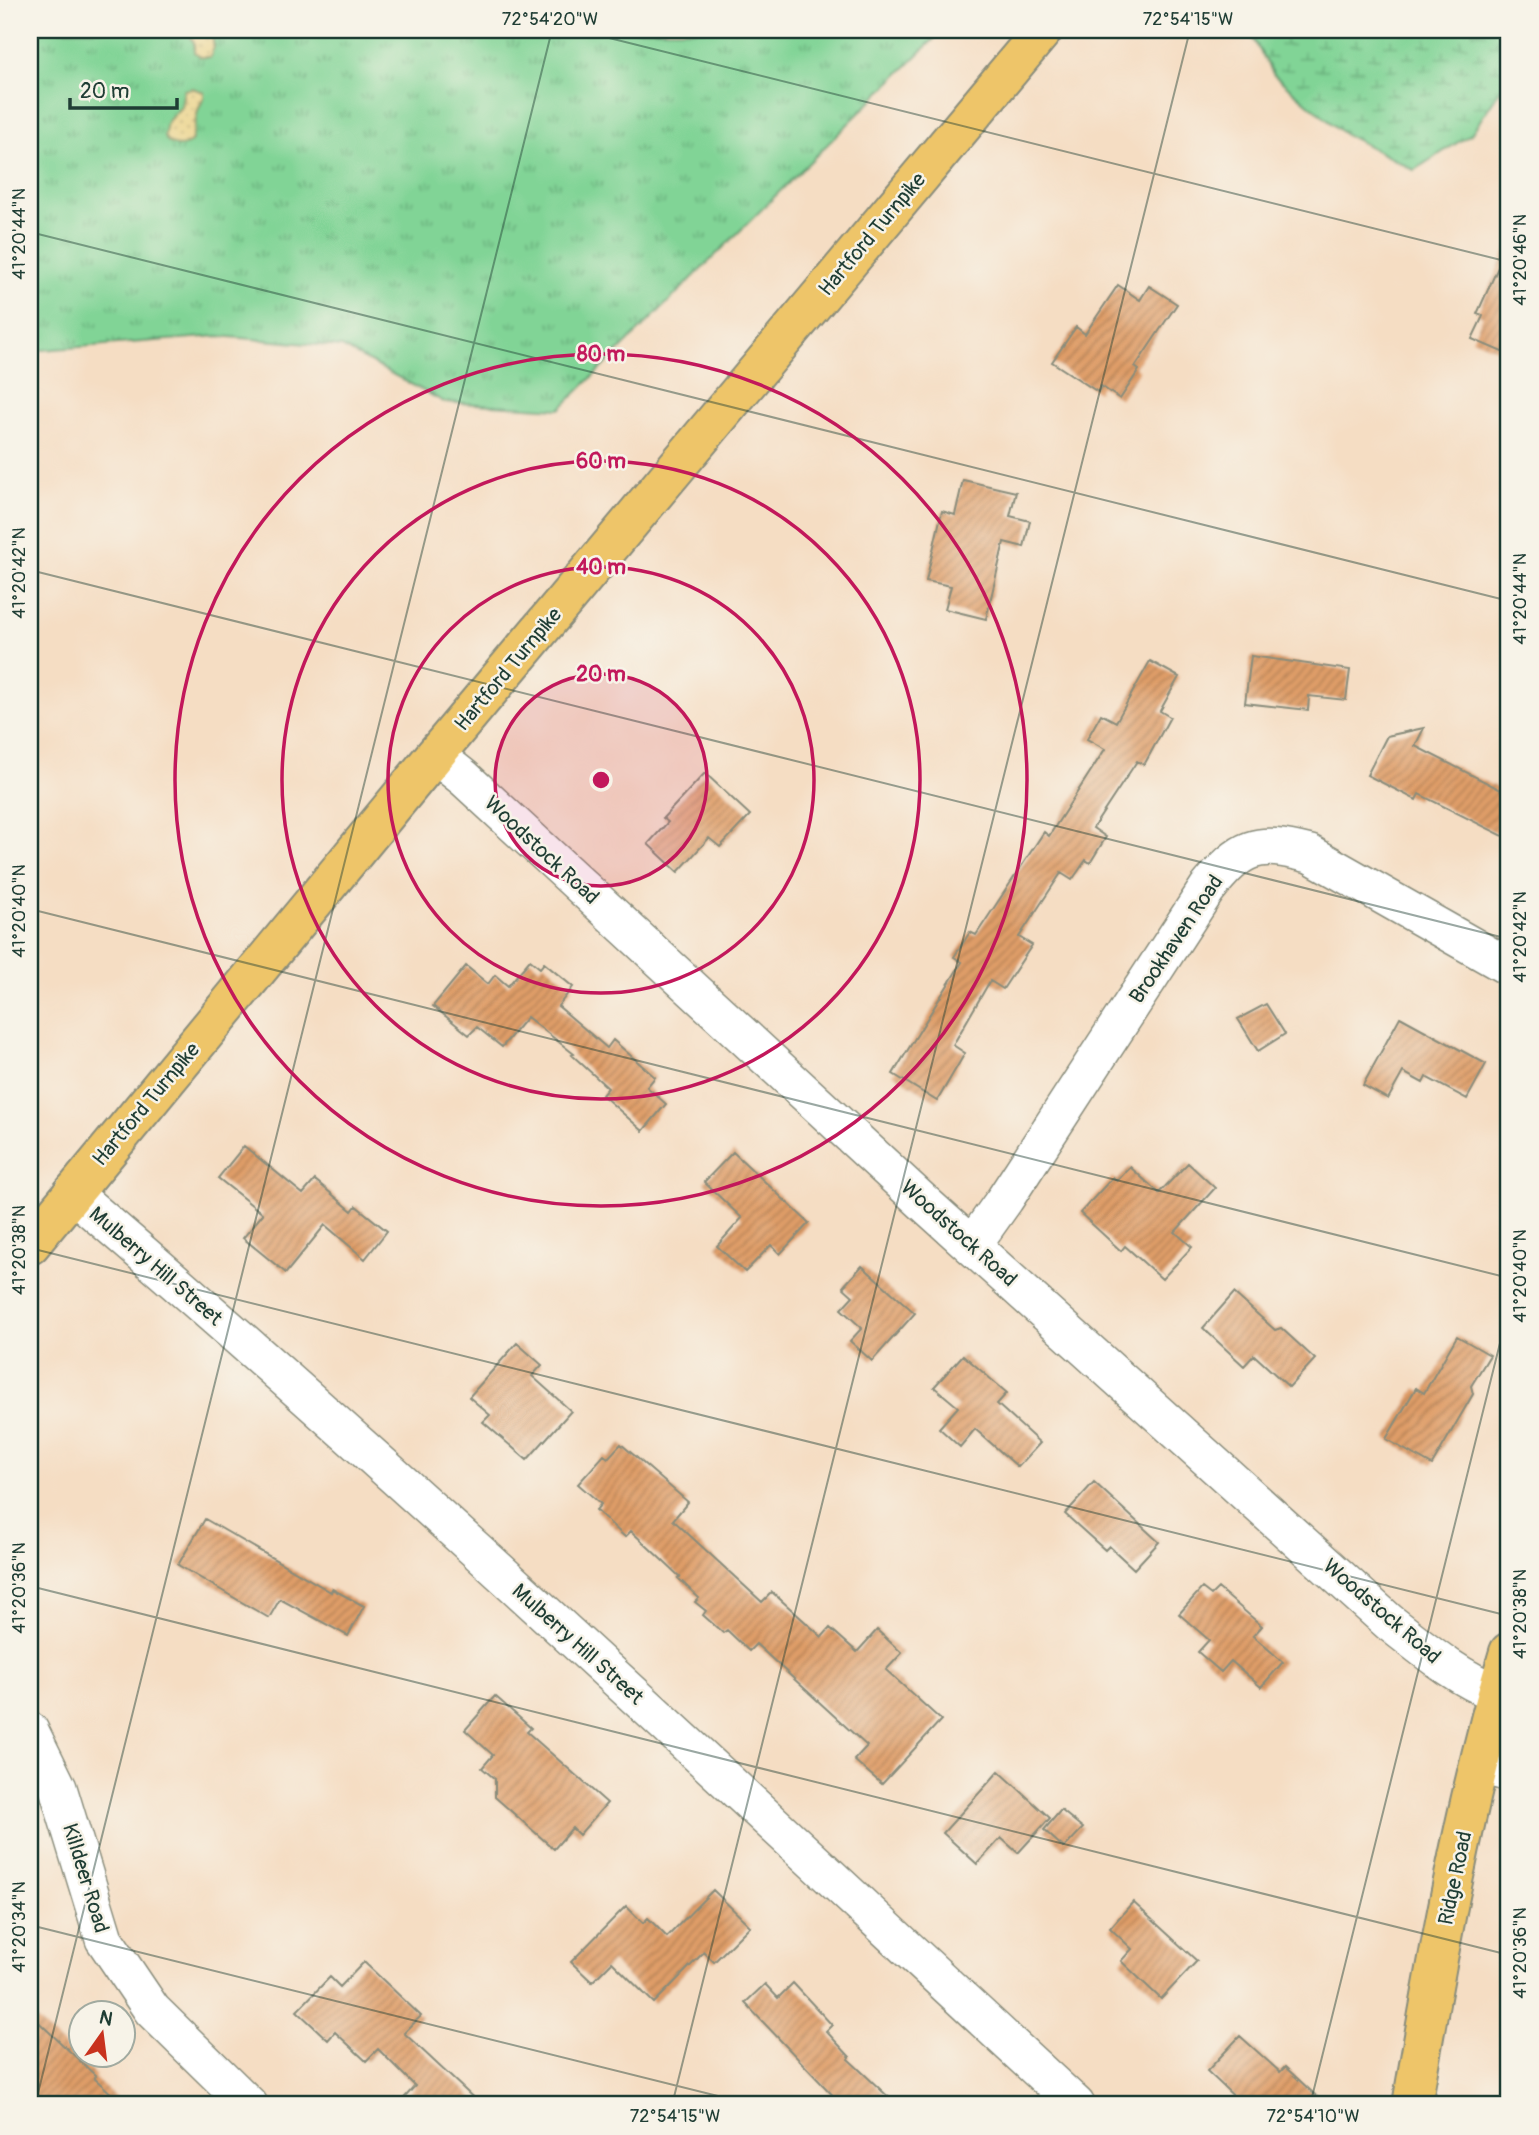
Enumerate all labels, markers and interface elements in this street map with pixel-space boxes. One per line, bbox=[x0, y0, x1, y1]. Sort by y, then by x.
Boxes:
text: 72°54'20"W bbox=[502, 8, 598, 31]
text: 72°54'15"W bbox=[1143, 8, 1233, 31]
scale bar bbox=[70, 66, 177, 110]
text: 20 m bbox=[80, 78, 129, 105]
street label: Hartford Turnpike bbox=[813, 166, 932, 302]
text: 41°20'44"N bbox=[8, 188, 31, 280]
text: 41°20'46"N bbox=[1509, 214, 1532, 306]
text: 80 m bbox=[577, 341, 625, 368]
text: 60 m bbox=[576, 448, 626, 475]
text: 41°20'42"N bbox=[8, 527, 31, 619]
text: 41°20'44"N bbox=[1509, 553, 1532, 645]
text: 40 m bbox=[576, 554, 626, 581]
street label: Hartford Turnpike bbox=[449, 601, 568, 737]
text: 20 m bbox=[576, 661, 626, 688]
centre of rings bbox=[589, 768, 613, 792]
street label: Woodstock Road bbox=[479, 790, 605, 911]
text: 41°20'40"N bbox=[8, 864, 31, 958]
street label: Brookhaven Road bbox=[1124, 870, 1229, 1009]
text: 41°20'42"N bbox=[1509, 891, 1532, 983]
street label: Hartford Turnpike bbox=[87, 1036, 206, 1172]
street label: Woodstock Road bbox=[895, 1174, 1022, 1293]
street label: Mulberry Hill Street bbox=[83, 1201, 228, 1332]
text: 41°20'38"N bbox=[8, 1205, 31, 1295]
text: 41°20'40"N bbox=[1509, 1229, 1532, 1323]
text: 41°20'36"N bbox=[8, 1542, 31, 1634]
street label: Woodstock Road bbox=[1317, 1553, 1446, 1670]
text: 41°20'38"N bbox=[1509, 1569, 1532, 1659]
street label: Mulberry Hill Street bbox=[506, 1578, 650, 1711]
street label: Killdeer Road bbox=[56, 1820, 115, 1936]
street label: Ridge Road bbox=[1432, 1829, 1479, 1927]
text: 41°20'34"N bbox=[8, 1881, 31, 1973]
text: 41°20'36"N bbox=[1509, 1907, 1532, 1999]
north arrow bbox=[66, 1998, 136, 2068]
text: N bbox=[97, 2005, 115, 2032]
text: 72°54'15"W bbox=[630, 2105, 720, 2128]
text: 72°54'10"W bbox=[1266, 2105, 1360, 2128]

